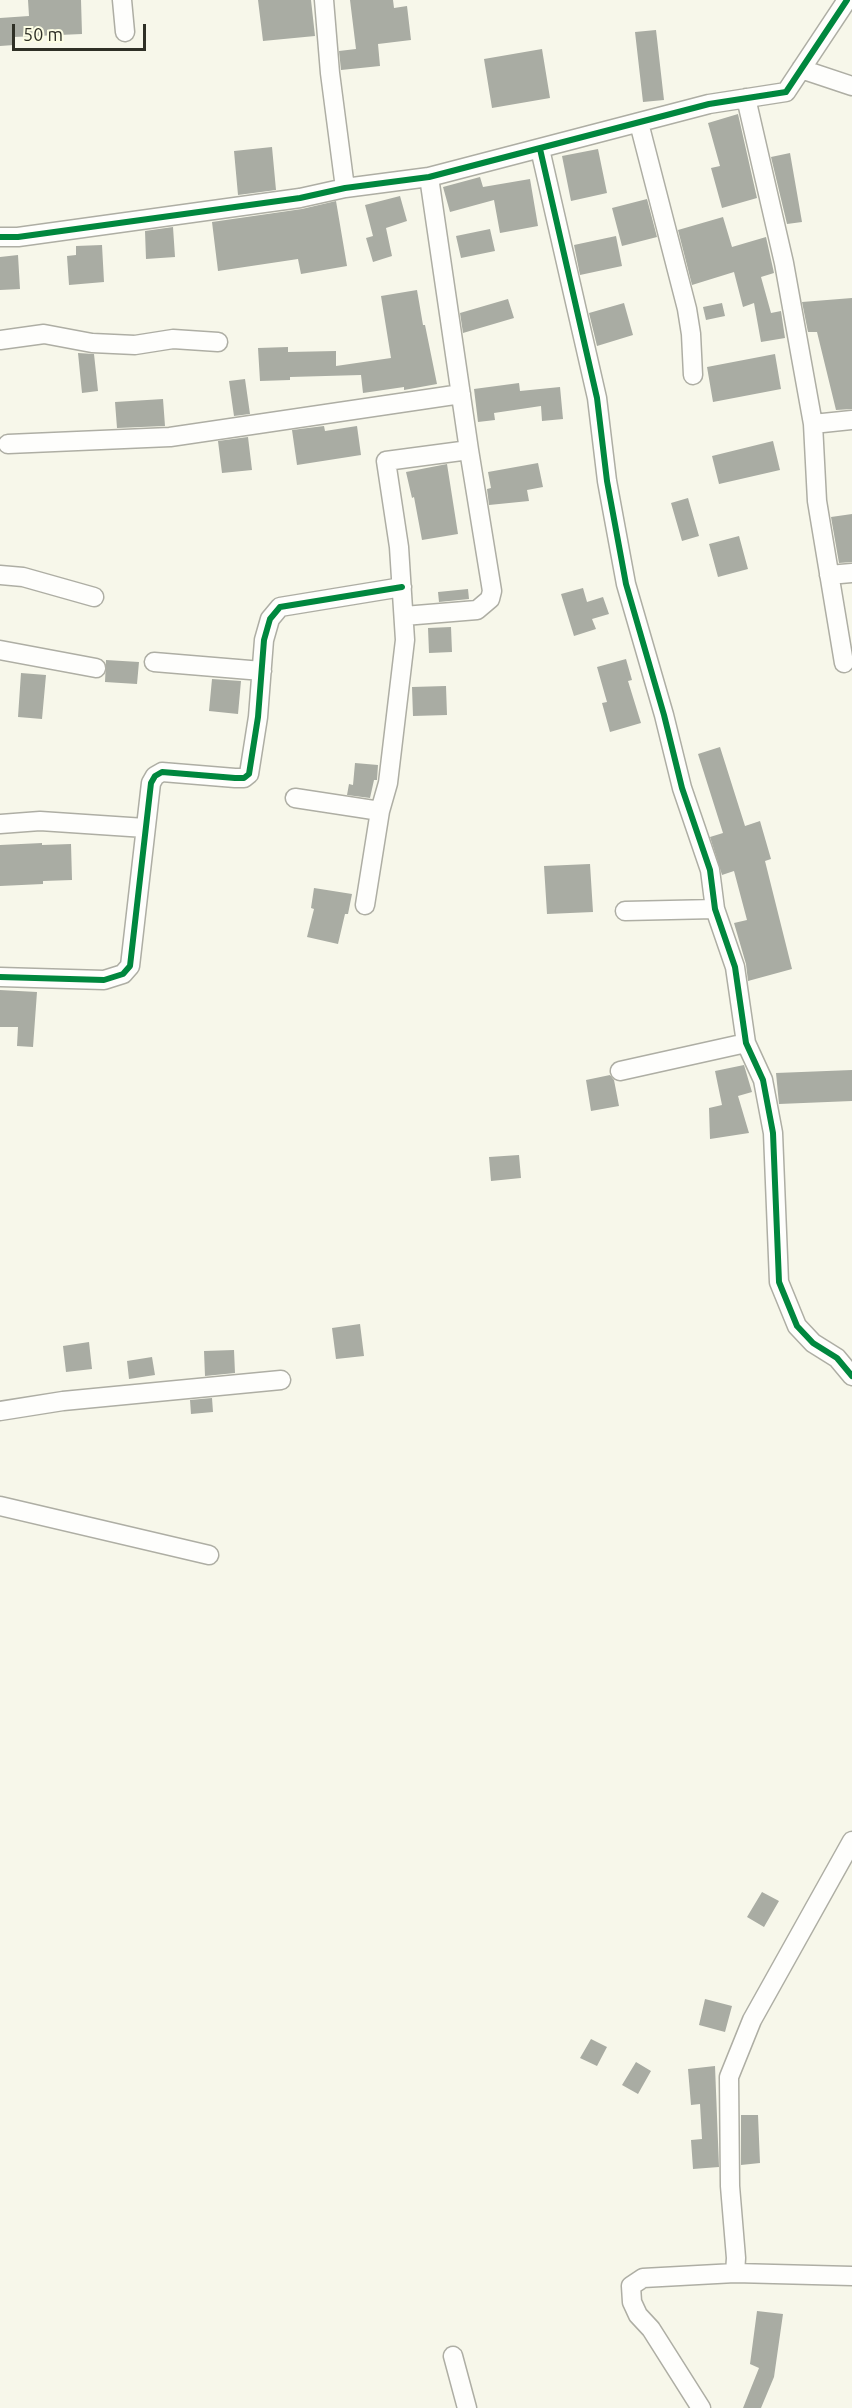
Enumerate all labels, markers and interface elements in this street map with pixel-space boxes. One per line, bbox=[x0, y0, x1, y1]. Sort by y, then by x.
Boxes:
scale bar bbox=[15, 12, 148, 50]
text: 50 m bbox=[23, 24, 63, 44]

